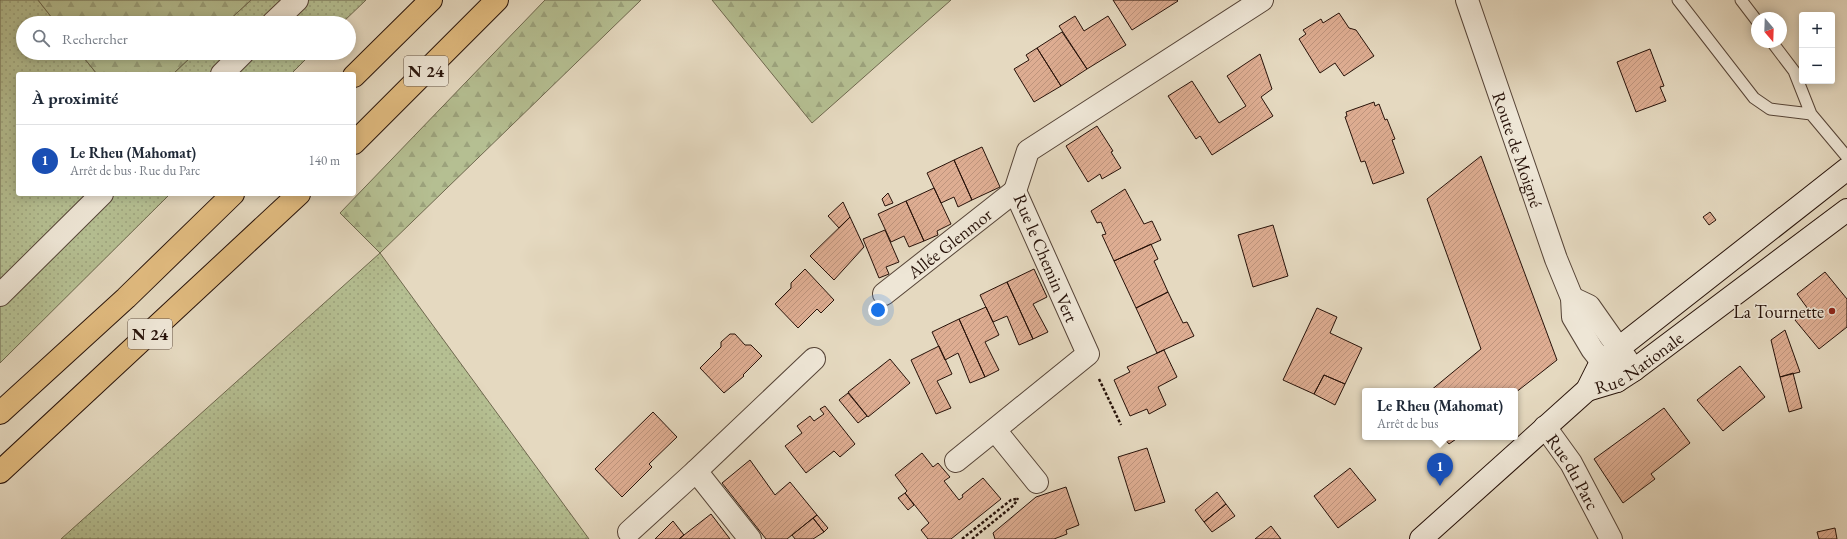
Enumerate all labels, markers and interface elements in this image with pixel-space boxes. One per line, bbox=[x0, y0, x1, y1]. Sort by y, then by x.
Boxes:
north arrow bbox=[1751, 12, 1787, 48]
map controls bbox=[1799, 12, 1835, 84]
button: + bbox=[1799, 12, 1835, 48]
search box bbox=[16, 16, 356, 60]
icon: search bbox=[30, 27, 52, 49]
text: Rechercher bbox=[62, 29, 128, 48]
button: − bbox=[1799, 48, 1835, 84]
road number: N 24 bbox=[404, 56, 448, 86]
text: À proximité bbox=[32, 87, 118, 109]
street label: Route de Moigné bbox=[1488, 89, 1549, 210]
text: Le Rheu (Mahomat) bbox=[70, 143, 196, 162]
text: 1 bbox=[42, 152, 48, 169]
text: 140 m bbox=[309, 152, 340, 169]
text: Arrêt de bus · Rue du Parc bbox=[70, 162, 200, 179]
street label: Rue le Chemin Vert bbox=[1009, 190, 1084, 326]
street label: Allée Glenmor bbox=[901, 202, 996, 284]
your location bbox=[868, 300, 888, 320]
place label: La Tournette bbox=[1733, 300, 1824, 323]
marker: La Tournette bbox=[1827, 306, 1837, 316]
road number: N 24 bbox=[128, 319, 172, 349]
street label: Rue Nationale bbox=[1592, 326, 1687, 399]
popup bbox=[1362, 388, 1518, 440]
text: Le Rheu (Mahomat) bbox=[1377, 396, 1503, 415]
text: Arrêt de bus bbox=[1377, 415, 1438, 432]
street label: Rue du Parc bbox=[1542, 429, 1605, 513]
pin: 1 bbox=[1427, 453, 1453, 486]

